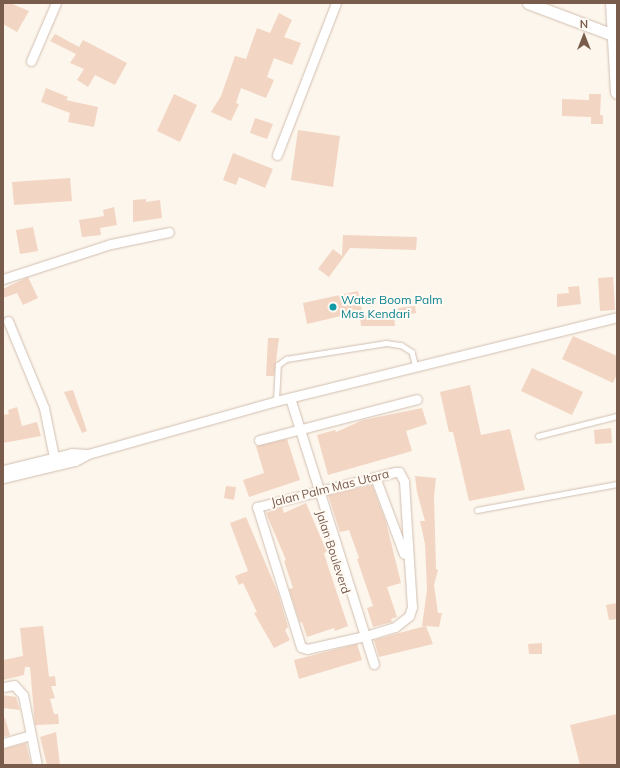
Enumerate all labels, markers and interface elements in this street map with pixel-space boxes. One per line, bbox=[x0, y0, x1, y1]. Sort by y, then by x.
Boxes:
north arrow bbox=[564, 16, 604, 56]
text: N bbox=[580, 17, 588, 31]
place label: Water Boom Palm Mas Kendari bbox=[341, 293, 443, 321]
marker: Water Boom Palm Mas Kendari bbox=[328, 302, 338, 312]
street label: Jalan Palm Mas Utara bbox=[270, 466, 390, 510]
street label: Jalan Bouleverd bbox=[313, 508, 353, 596]

